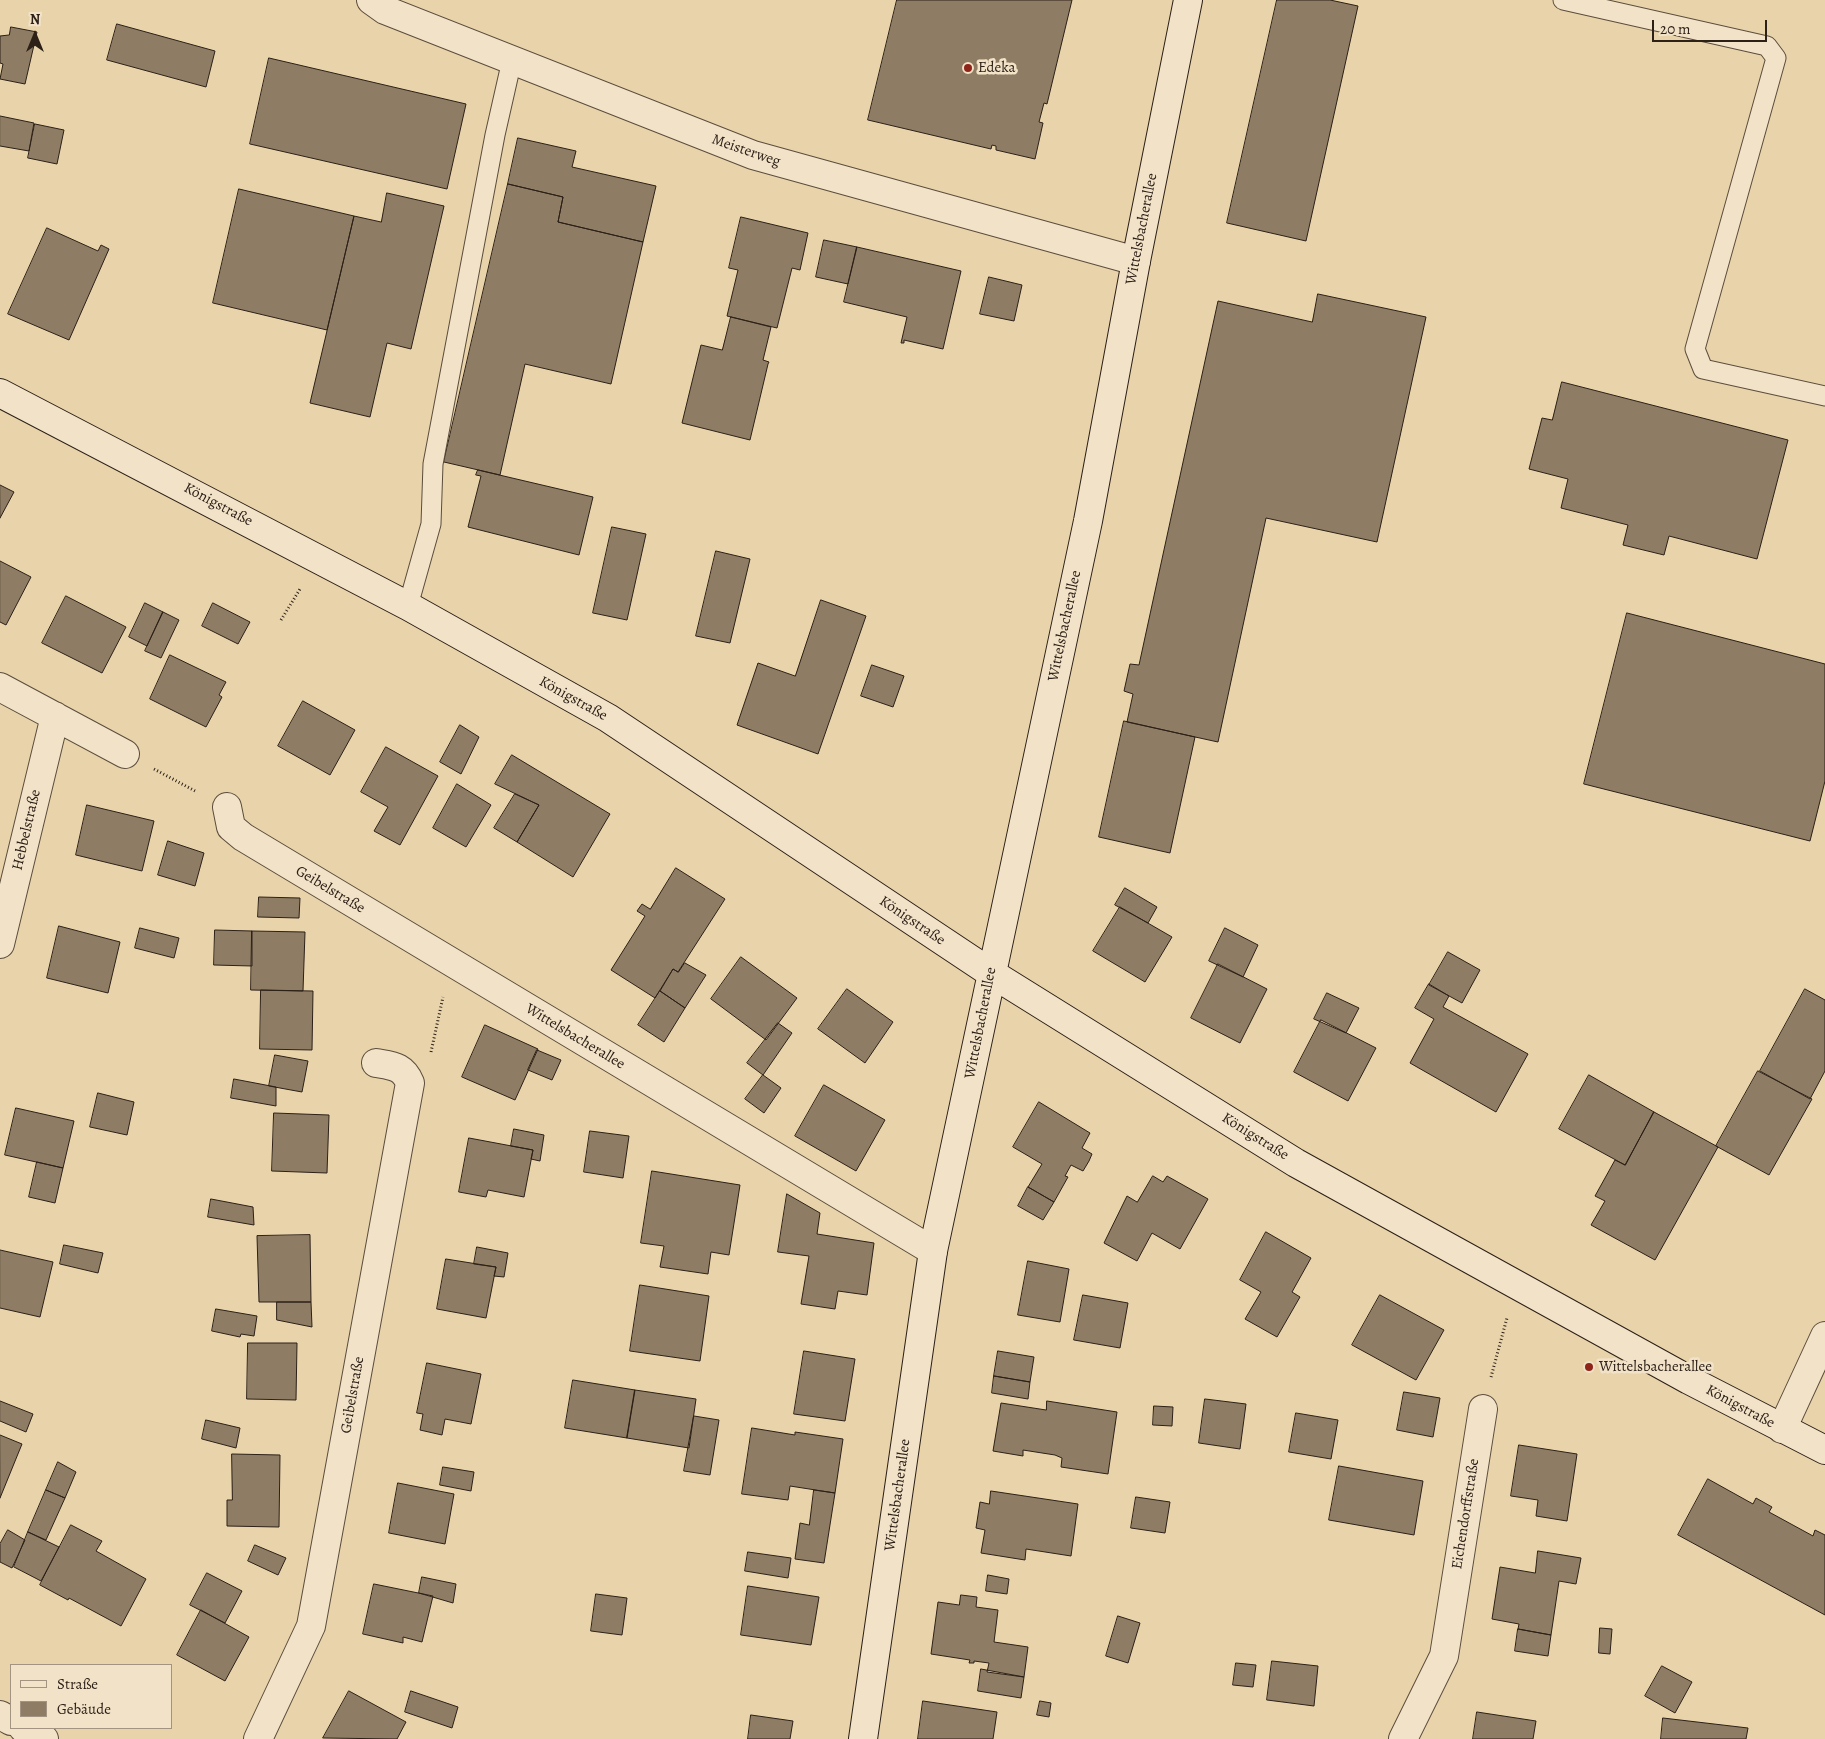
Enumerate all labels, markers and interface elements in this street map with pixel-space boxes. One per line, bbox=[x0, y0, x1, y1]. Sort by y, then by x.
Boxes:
north arrow bbox=[10, 10, 60, 60]
text: N bbox=[30, 10, 40, 29]
scale bar bbox=[1655, 10, 1770, 42]
text: 20 m bbox=[1660, 19, 1691, 39]
place label: Edeka bbox=[978, 59, 1015, 77]
marker: Edeka bbox=[962, 62, 974, 74]
street label: Meisterweg bbox=[709, 131, 783, 171]
street label: Wittelsbacherallee bbox=[1122, 172, 1162, 286]
street label: Königstraße bbox=[180, 479, 256, 531]
street label: Wittelsbacherallee bbox=[1044, 569, 1086, 683]
street label: Königstraße bbox=[536, 673, 610, 725]
street label: Hebbelstraße bbox=[9, 788, 45, 872]
street label: Geibelstraße bbox=[292, 862, 368, 918]
street label: Königstraße bbox=[876, 892, 948, 950]
street label: Wittelsbacherallee bbox=[961, 966, 1001, 1080]
street label: Wittelsbacherallee bbox=[522, 1000, 628, 1074]
street label: Königstraße bbox=[1218, 1109, 1292, 1165]
street label: Geibelstraße bbox=[337, 1355, 369, 1435]
place label: Wittelsbacherallee bbox=[1599, 1358, 1712, 1376]
marker: Wittelsbacherallee bbox=[1583, 1361, 1595, 1373]
street label: Königstraße bbox=[1702, 1381, 1778, 1433]
street label: Wittelsbacherallee bbox=[881, 1438, 915, 1552]
street label: Eichendorffstraße bbox=[1448, 1457, 1484, 1571]
legend bbox=[10, 1664, 172, 1729]
text: Straße bbox=[57, 1674, 98, 1694]
text: Gebäude bbox=[57, 1699, 111, 1719]

